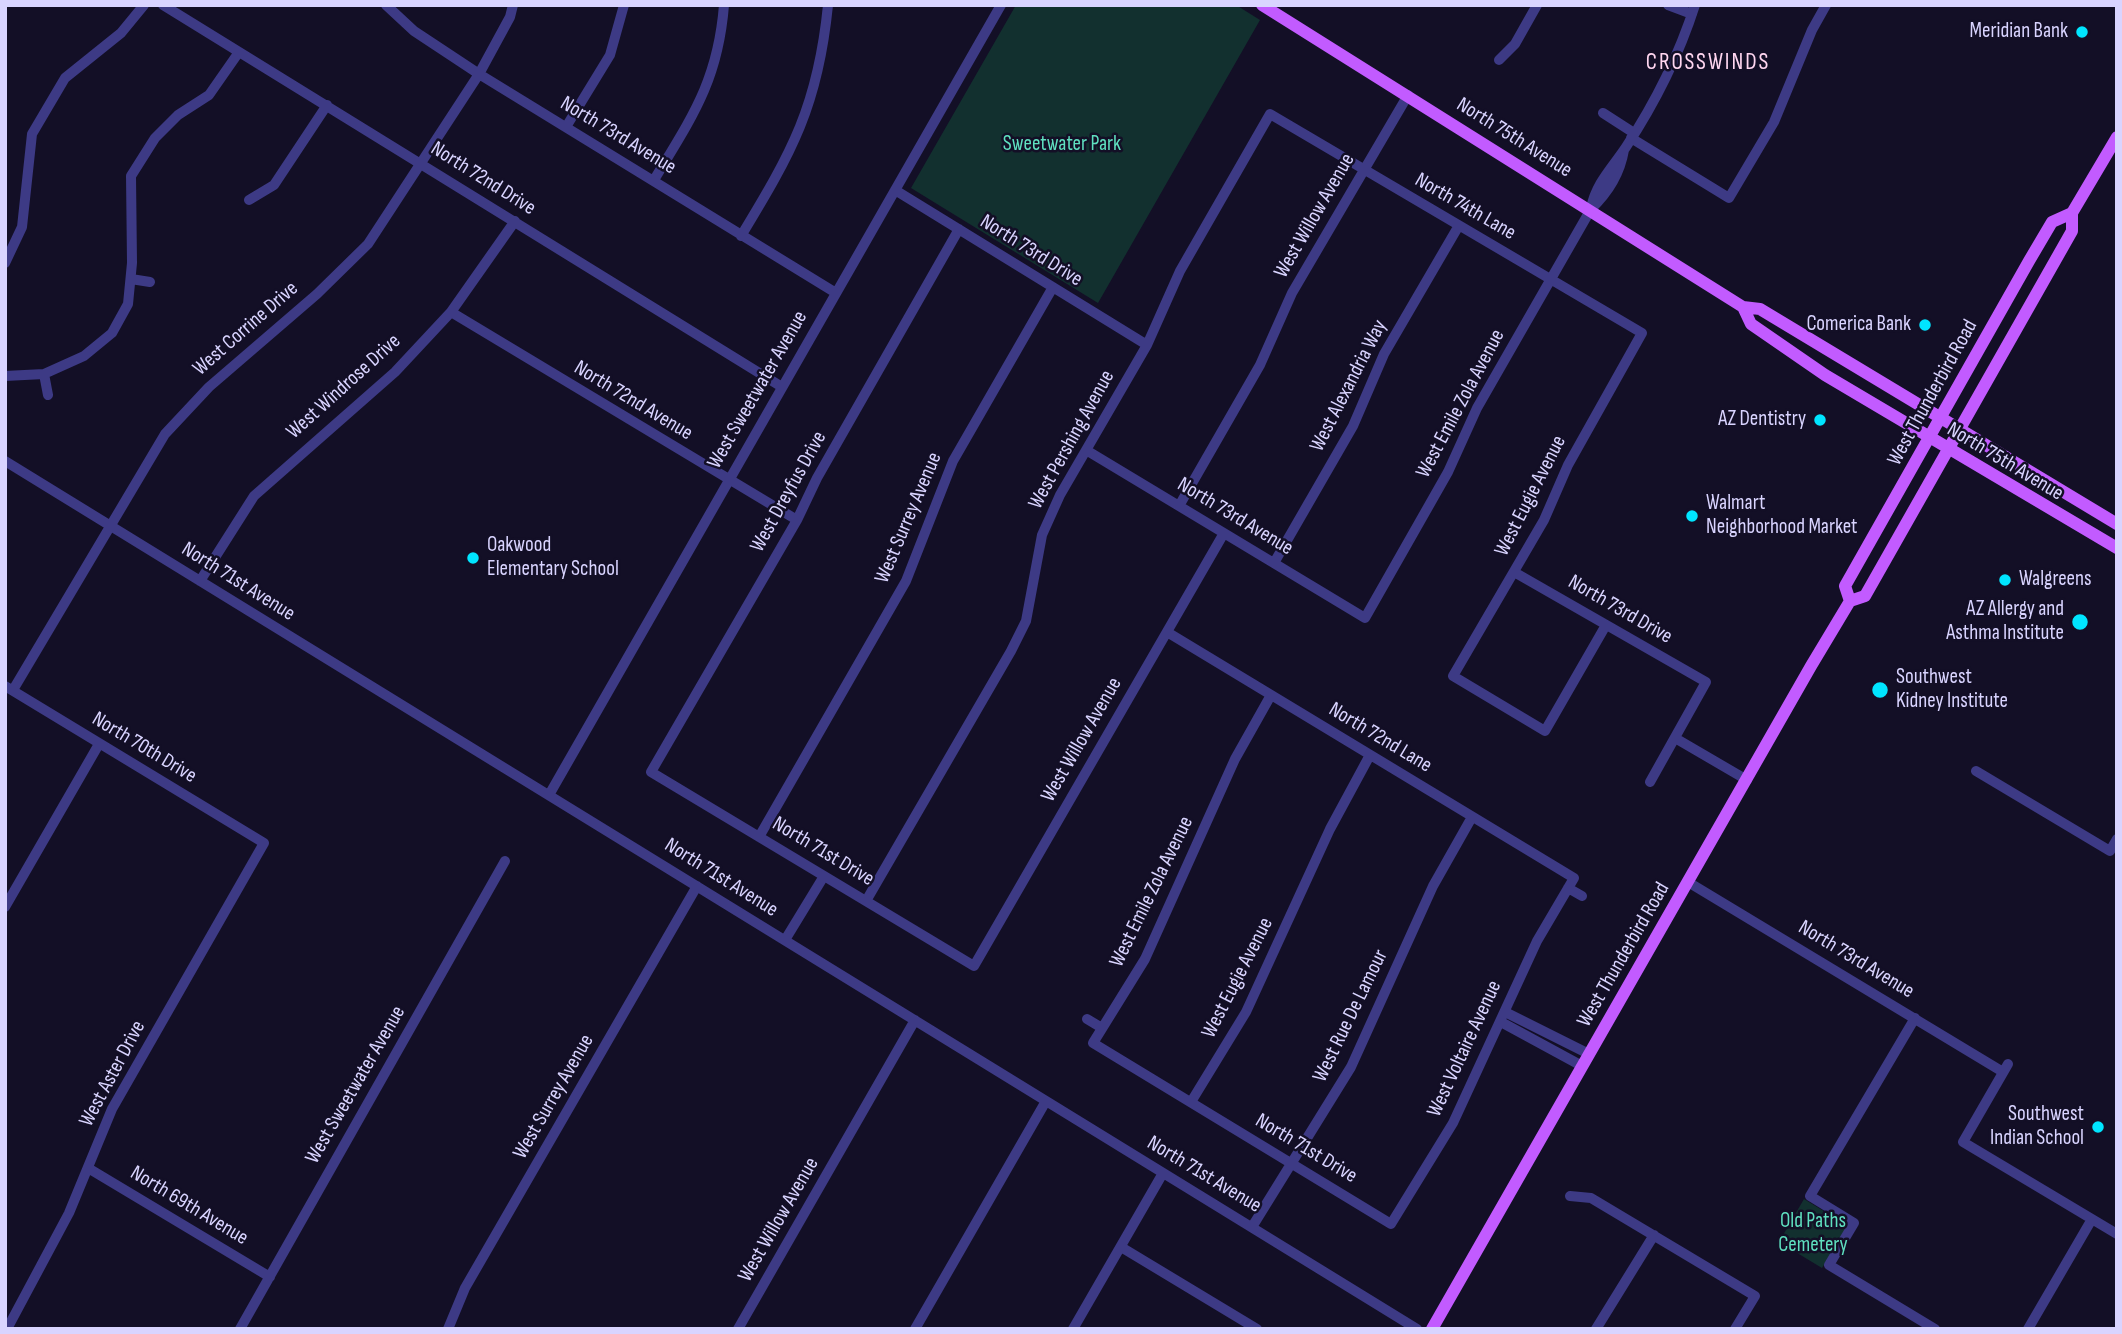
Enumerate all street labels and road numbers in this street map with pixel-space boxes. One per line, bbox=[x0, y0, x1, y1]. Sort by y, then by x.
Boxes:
street label: North 73rd Avenue bbox=[555, 92, 681, 180]
street label: North 75th Avenue bbox=[1452, 93, 1576, 183]
street label: North 72nd Drive bbox=[426, 137, 540, 221]
street label: West Willow Avenue bbox=[1269, 149, 1361, 283]
street label: North 74th Lane bbox=[1410, 168, 1520, 246]
street label: North 73rd Drive bbox=[975, 210, 1087, 292]
street label: West Corrine Drive bbox=[188, 276, 304, 382]
street label: West Sweetwater Avenue bbox=[703, 307, 813, 473]
street label: West Alexandria Way bbox=[1305, 316, 1393, 456]
street label: West Thunderbird Road bbox=[1883, 316, 1983, 470]
street label: West Emile Zola Avenue bbox=[1411, 325, 1511, 483]
street label: West Windrose Drive bbox=[282, 329, 406, 445]
street label: North 72nd Avenue bbox=[569, 356, 697, 446]
street label: West Pershing Avenue bbox=[1024, 366, 1120, 514]
street label: North 75th Avenue bbox=[1942, 417, 2068, 507]
street label: West Dreyfus Drive bbox=[745, 427, 833, 557]
street label: West Eugie Avenue bbox=[1490, 432, 1572, 560]
street label: West Surrey Avenue bbox=[870, 449, 948, 587]
street label: North 73rd Avenue bbox=[1172, 473, 1298, 561]
street label: North 71st Avenue bbox=[177, 537, 299, 627]
street label: North 73rd Drive bbox=[1563, 570, 1677, 650]
street label: West Willow Avenue bbox=[1036, 673, 1128, 807]
street label: North 72nd Lane bbox=[1324, 697, 1436, 779]
street label: North 70th Drive bbox=[87, 707, 201, 789]
street label: North 71st Drive bbox=[768, 812, 878, 892]
street label: West Emile Zola Avenue bbox=[1105, 813, 1199, 971]
street label: North 71st Avenue bbox=[660, 833, 782, 923]
street label: West Thunderbird Road bbox=[1572, 878, 1676, 1032]
street label: West Eugie Avenue bbox=[1197, 914, 1279, 1042]
street label: North 73rd Avenue bbox=[1793, 916, 1919, 1004]
street label: West Rue De Lamour bbox=[1308, 946, 1394, 1086]
street label: West Voltaire Avenue bbox=[1422, 977, 1508, 1121]
street label: West Sweetwater Avenue bbox=[301, 1002, 411, 1168]
street label: West Aster Drive bbox=[75, 1017, 151, 1131]
street label: West Surrey Avenue bbox=[508, 1030, 600, 1164]
street label: North 71st Drive bbox=[1251, 1109, 1361, 1189]
street label: North 71st Avenue bbox=[1142, 1131, 1266, 1219]
street label: West Willow Avenue bbox=[733, 1153, 825, 1287]
street label: North 69th Avenue bbox=[125, 1161, 253, 1251]

